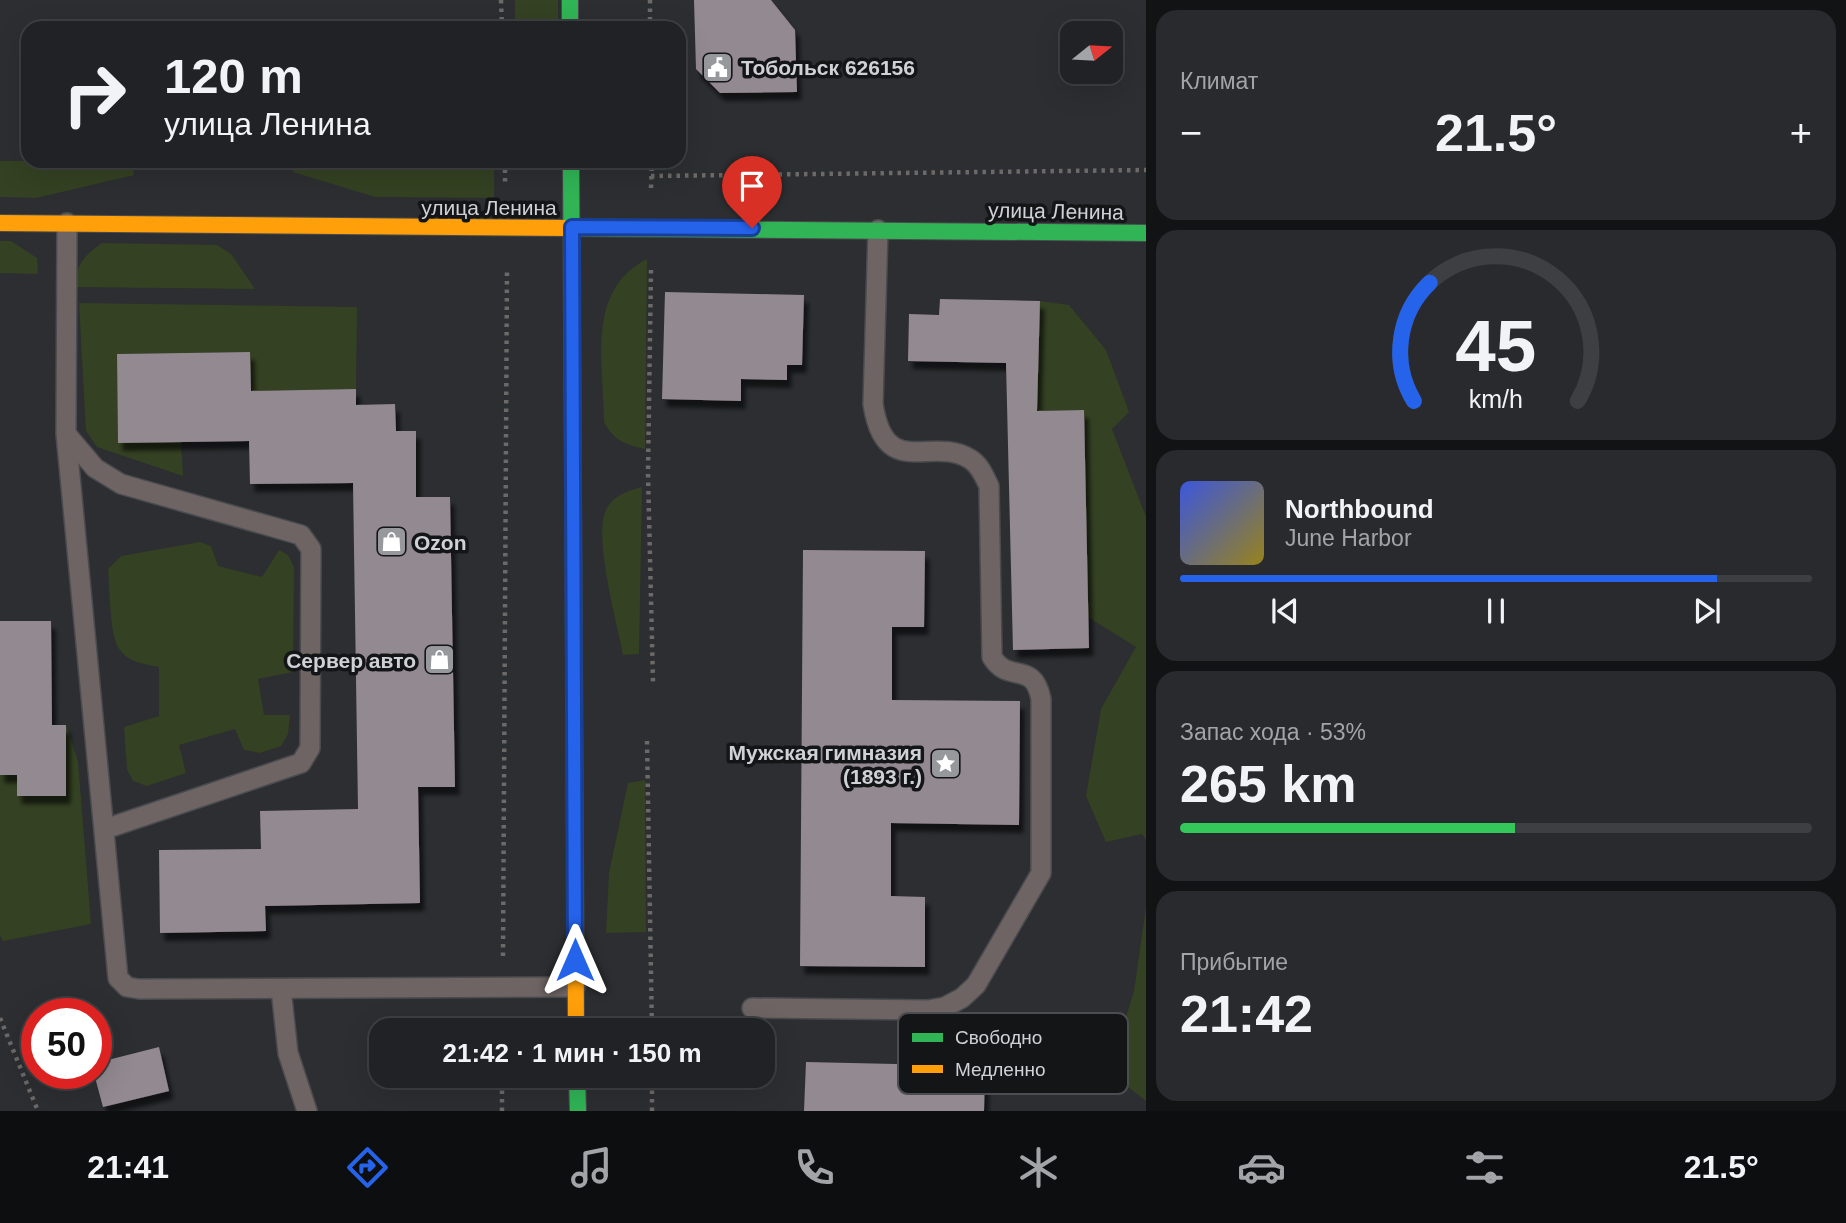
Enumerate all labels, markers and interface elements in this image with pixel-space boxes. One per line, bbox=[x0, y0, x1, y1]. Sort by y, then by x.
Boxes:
north arrow bbox=[1060, 21, 1124, 84]
map controls bbox=[1060, 21, 1123, 84]
icon: right bbox=[49, 49, 140, 140]
text: 120 m bbox=[164, 49, 303, 103]
public building icon: Тобольск 626156 bbox=[701, 50, 735, 84]
place label: Тобольск 626156 bbox=[741, 56, 915, 79]
text: Климат bbox=[1180, 68, 1258, 94]
text: 21.5° bbox=[1435, 104, 1557, 162]
text: улица Ленина bbox=[164, 106, 371, 142]
text: − bbox=[1180, 112, 1202, 154]
text: + bbox=[1790, 112, 1812, 154]
pin bbox=[722, 156, 782, 228]
icon: arrive bbox=[733, 167, 771, 205]
street label: улица Ленина bbox=[421, 196, 557, 219]
street label: улица Ленина bbox=[988, 198, 1124, 224]
text: 45 bbox=[1456, 306, 1536, 387]
text: km/h bbox=[1469, 385, 1523, 413]
text: Northbound bbox=[1285, 494, 1434, 524]
shop icon: Ozon bbox=[374, 525, 408, 559]
text: June Harbor bbox=[1285, 525, 1412, 551]
place label: Ozon bbox=[414, 531, 467, 554]
icon: previous bbox=[1266, 592, 1304, 630]
icon: pause bbox=[1477, 592, 1515, 630]
icon: next bbox=[1688, 592, 1726, 630]
shop icon: Сервер авто bbox=[422, 643, 456, 677]
place label: Сервер авто bbox=[286, 649, 416, 672]
text: Запас хода · 53% bbox=[1180, 719, 1366, 745]
place label: Мужская гимназия (1893 г.) bbox=[729, 741, 922, 788]
place icon: Мужская гимназия (1893 г.) bbox=[928, 747, 962, 781]
text: 265 km bbox=[1180, 755, 1356, 813]
position arrow bbox=[538, 923, 612, 997]
text: Прибытие bbox=[1180, 949, 1288, 975]
text: 21:42 bbox=[1180, 985, 1313, 1043]
speed limit sign: 50 bbox=[21, 998, 112, 1089]
legend bbox=[898, 1013, 1128, 1094]
text: Свободно bbox=[955, 1027, 1042, 1048]
text: 21:42 · 1 мин · 150 m bbox=[442, 1038, 702, 1068]
text: Медленно bbox=[955, 1059, 1045, 1080]
icon: directions bbox=[343, 1143, 392, 1192]
icon: music bbox=[567, 1143, 616, 1192]
icon: phone bbox=[790, 1143, 839, 1192]
icon: climate bbox=[1014, 1143, 1063, 1192]
icon: car bbox=[1237, 1143, 1286, 1192]
icon: filters bbox=[1460, 1143, 1509, 1192]
text: 21:41 bbox=[87, 1149, 169, 1185]
text: 21.5° bbox=[1684, 1149, 1759, 1185]

